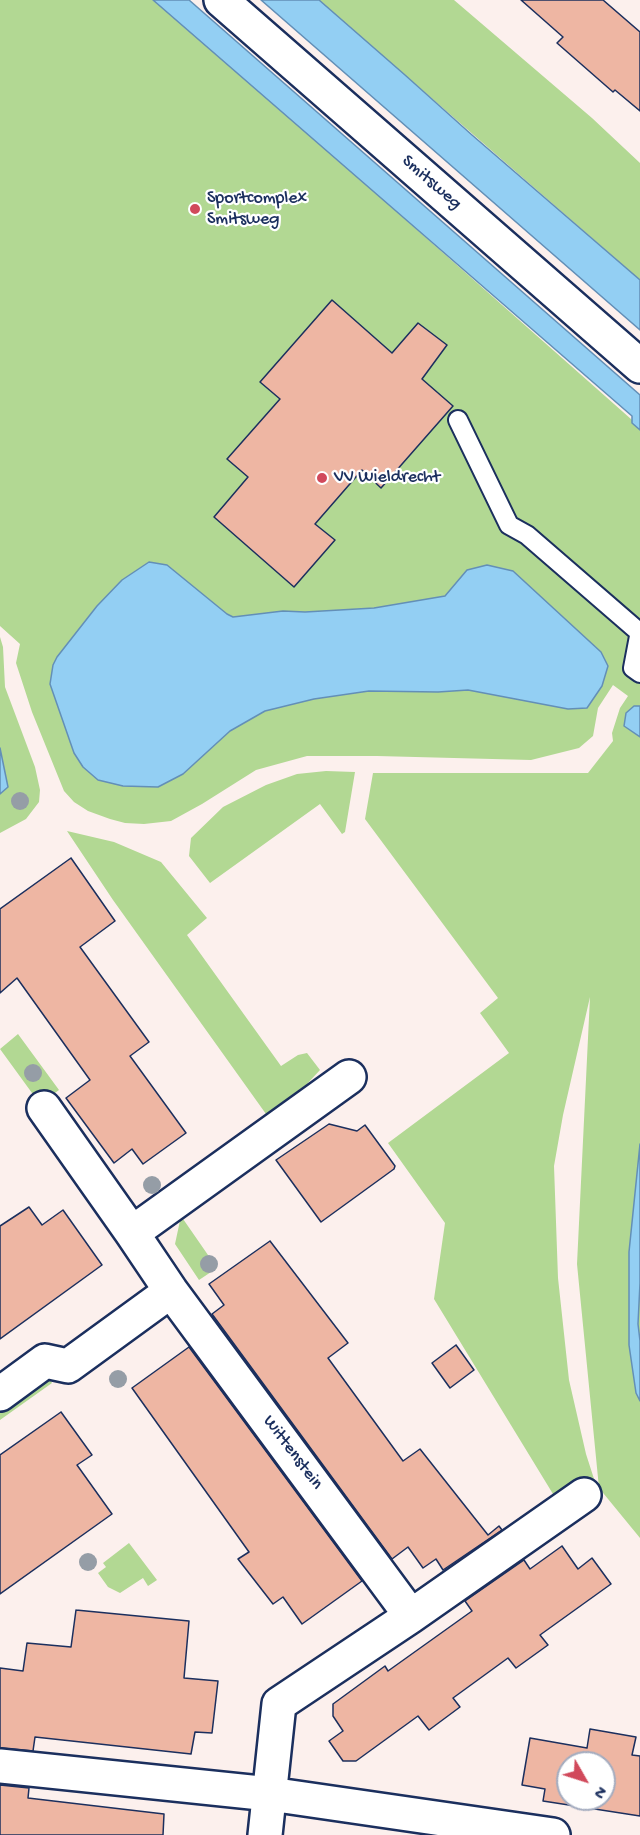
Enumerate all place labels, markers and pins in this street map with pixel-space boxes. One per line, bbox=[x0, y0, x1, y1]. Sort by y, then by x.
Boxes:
place label: Sportcomplex Smitsweg bbox=[207, 188, 307, 230]
marker: Sportcomplex Smitsweg bbox=[188, 202, 202, 216]
place label: VV Wieldrecht bbox=[334, 467, 440, 489]
marker: VV Wieldrecht bbox=[315, 471, 329, 485]

